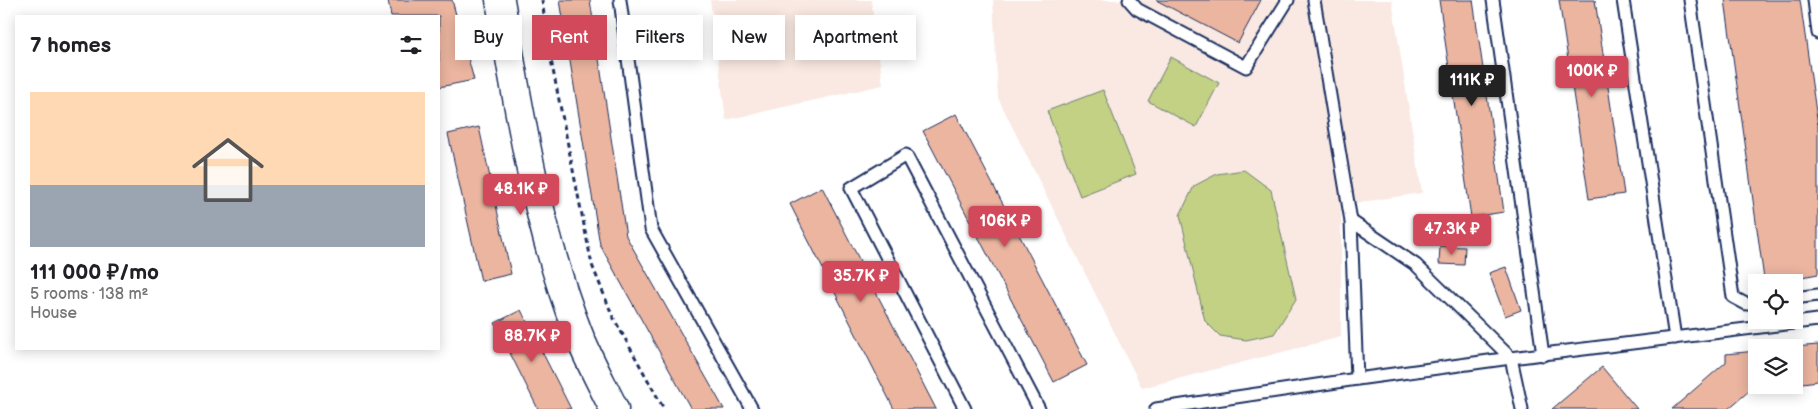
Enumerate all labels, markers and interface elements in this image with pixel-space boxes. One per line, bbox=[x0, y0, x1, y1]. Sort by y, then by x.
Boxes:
chip: Buy bbox=[455, 15, 522, 60]
chip: Rent bbox=[532, 15, 607, 60]
chip: Filters bbox=[617, 15, 703, 60]
chip: New bbox=[713, 15, 785, 60]
chip: Apartment bbox=[795, 15, 916, 60]
icon: filters bbox=[397, 31, 425, 59]
text: 7 homes bbox=[30, 33, 111, 58]
pin: 100K ₽ bbox=[1551, 56, 1633, 98]
text: 100K ₽ bbox=[1566, 62, 1618, 81]
pin: 111K ₽ bbox=[1431, 64, 1513, 107]
text: 111K ₽ bbox=[1450, 71, 1494, 90]
icon: home bbox=[183, 125, 273, 215]
pin: 48.1K ₽ bbox=[475, 174, 567, 216]
text: 48.1K ₽ bbox=[494, 180, 548, 199]
pin: 106K ₽ bbox=[964, 206, 1046, 248]
text: 106K ₽ bbox=[980, 212, 1030, 231]
pin: 47.3K ₽ bbox=[1406, 214, 1498, 256]
text: 47.3K ₽ bbox=[1424, 220, 1480, 239]
text: 111 000 ₽/mo bbox=[30, 260, 159, 285]
pin: 35.7K ₽ bbox=[815, 260, 907, 303]
text: 35.7K ₽ bbox=[833, 267, 889, 286]
map controls bbox=[1748, 274, 1803, 394]
button: locate bbox=[1748, 274, 1803, 329]
text: 5 rooms · 138 m² bbox=[30, 285, 149, 304]
text: House bbox=[30, 304, 77, 323]
pin: 88.7K ₽ bbox=[486, 320, 578, 363]
text: 88.7K ₽ bbox=[504, 327, 560, 346]
button: layers bbox=[1748, 339, 1803, 394]

